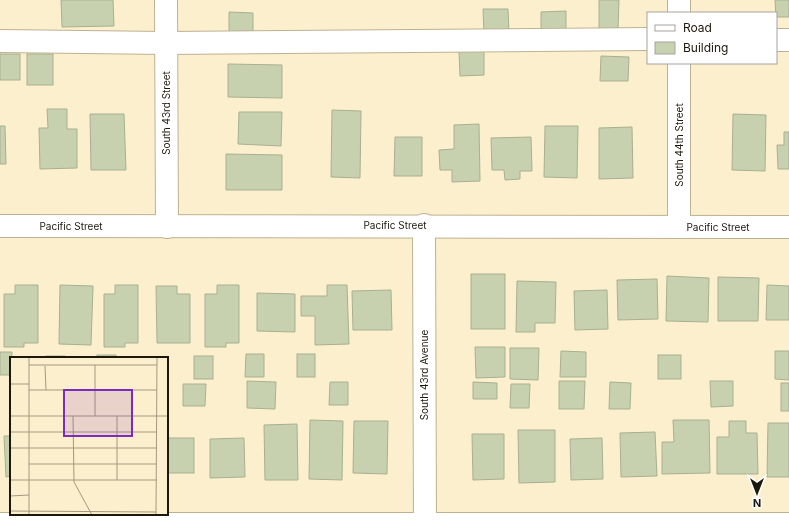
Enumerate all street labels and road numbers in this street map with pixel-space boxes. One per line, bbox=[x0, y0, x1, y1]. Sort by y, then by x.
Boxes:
street label: South 43rd Street bbox=[160, 70, 172, 155]
street label: South 44th Street bbox=[673, 103, 685, 187]
street label: Pacific Street bbox=[363, 219, 427, 231]
street label: Pacific Street bbox=[39, 220, 103, 232]
street label: Pacific Street bbox=[686, 221, 750, 233]
street label: South 43rd Avenue bbox=[418, 330, 430, 420]

